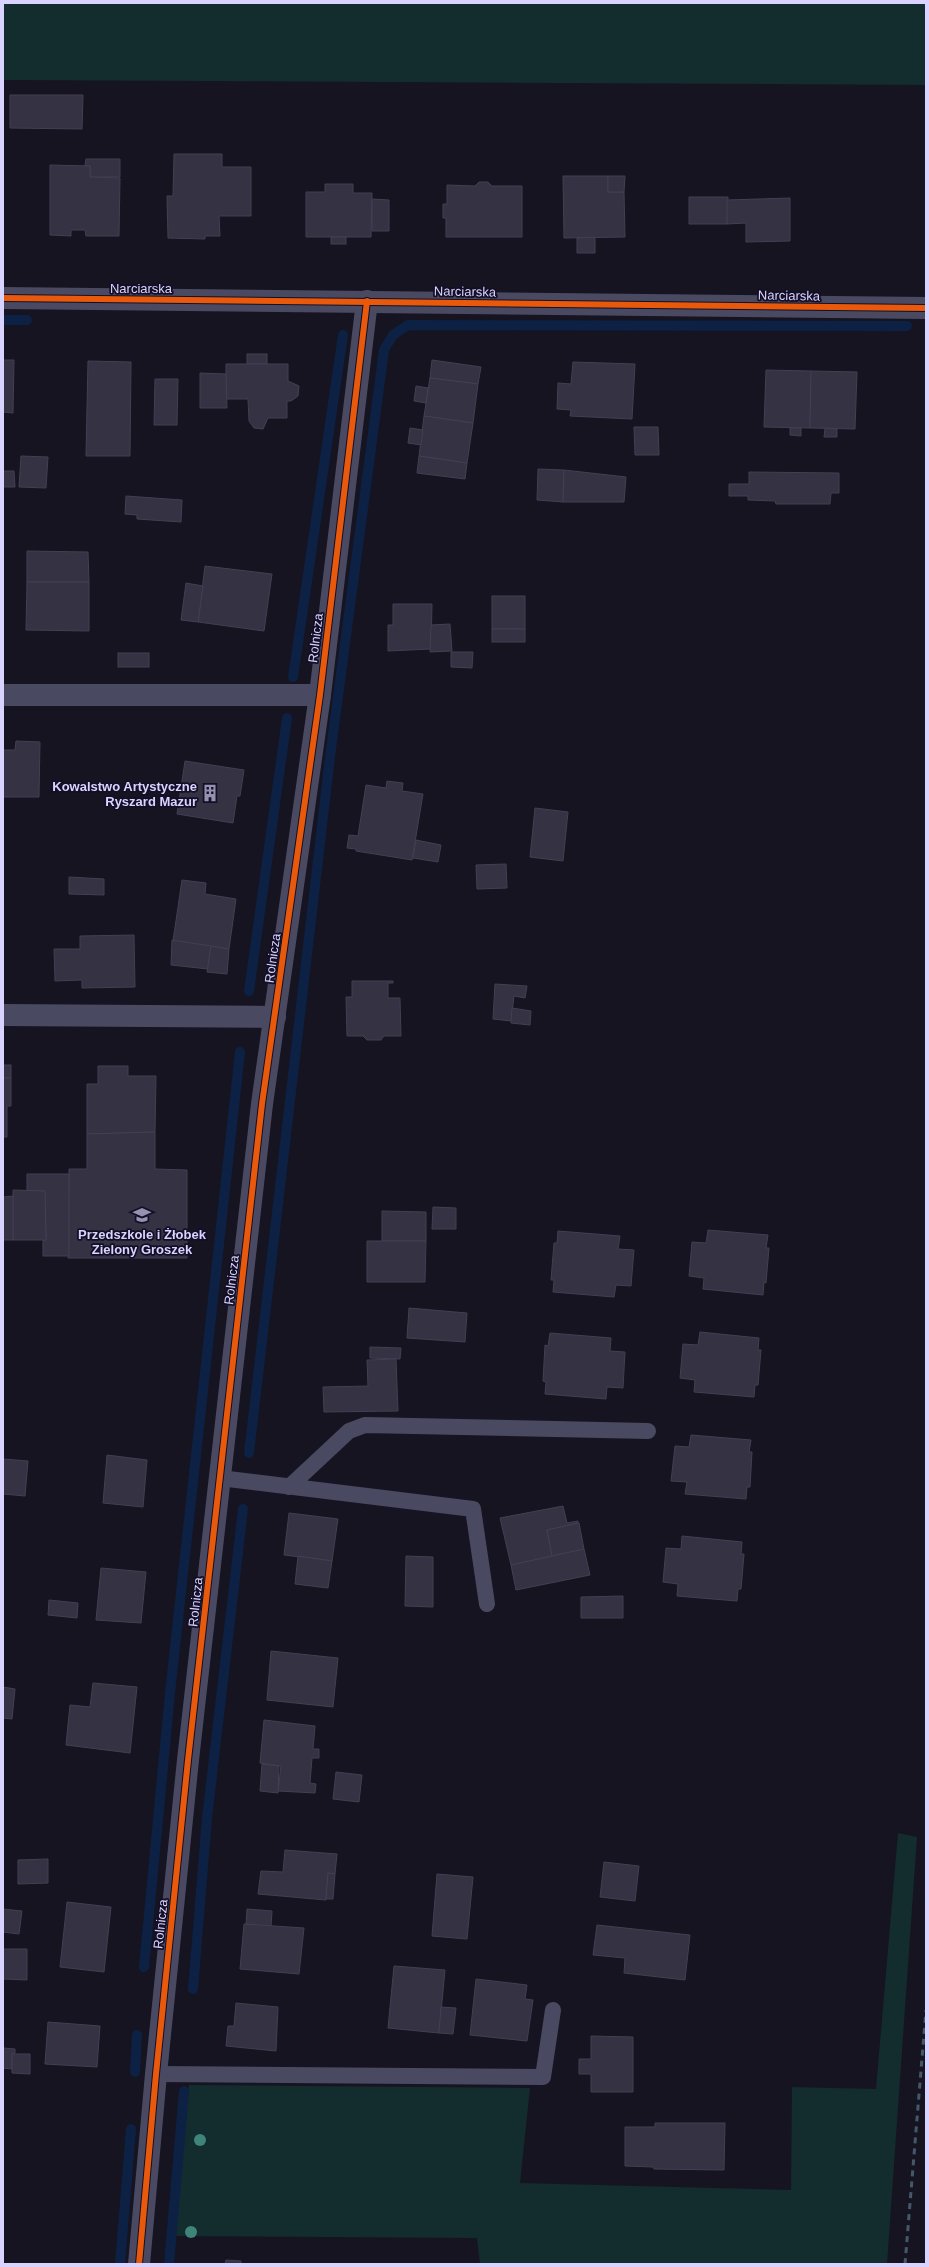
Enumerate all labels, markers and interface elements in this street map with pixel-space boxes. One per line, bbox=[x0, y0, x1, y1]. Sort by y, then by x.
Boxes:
street label: Narciarska bbox=[110, 281, 173, 296]
street label: Narciarska bbox=[434, 283, 497, 300]
street label: Narciarska bbox=[758, 287, 821, 304]
street label: Rolnicza bbox=[305, 612, 326, 664]
place label: Kowalstwo Artystyczne Ryszard Mazur bbox=[52, 779, 197, 809]
building icon: Kowalstwo Artystyczne Ryszard Mazur bbox=[200, 783, 220, 803]
street label: Rolnicza bbox=[262, 932, 283, 984]
school or university icon: Przedszkole i Żłobek Zielony Groszek bbox=[132, 1205, 152, 1225]
place label: Przedszkole i Żłobek Zielony Groszek bbox=[78, 1227, 207, 1257]
street label: Rolnicza bbox=[221, 1254, 242, 1306]
street label: Rolnicza bbox=[185, 1576, 206, 1628]
street label: Rolnicza bbox=[150, 1898, 171, 1950]

